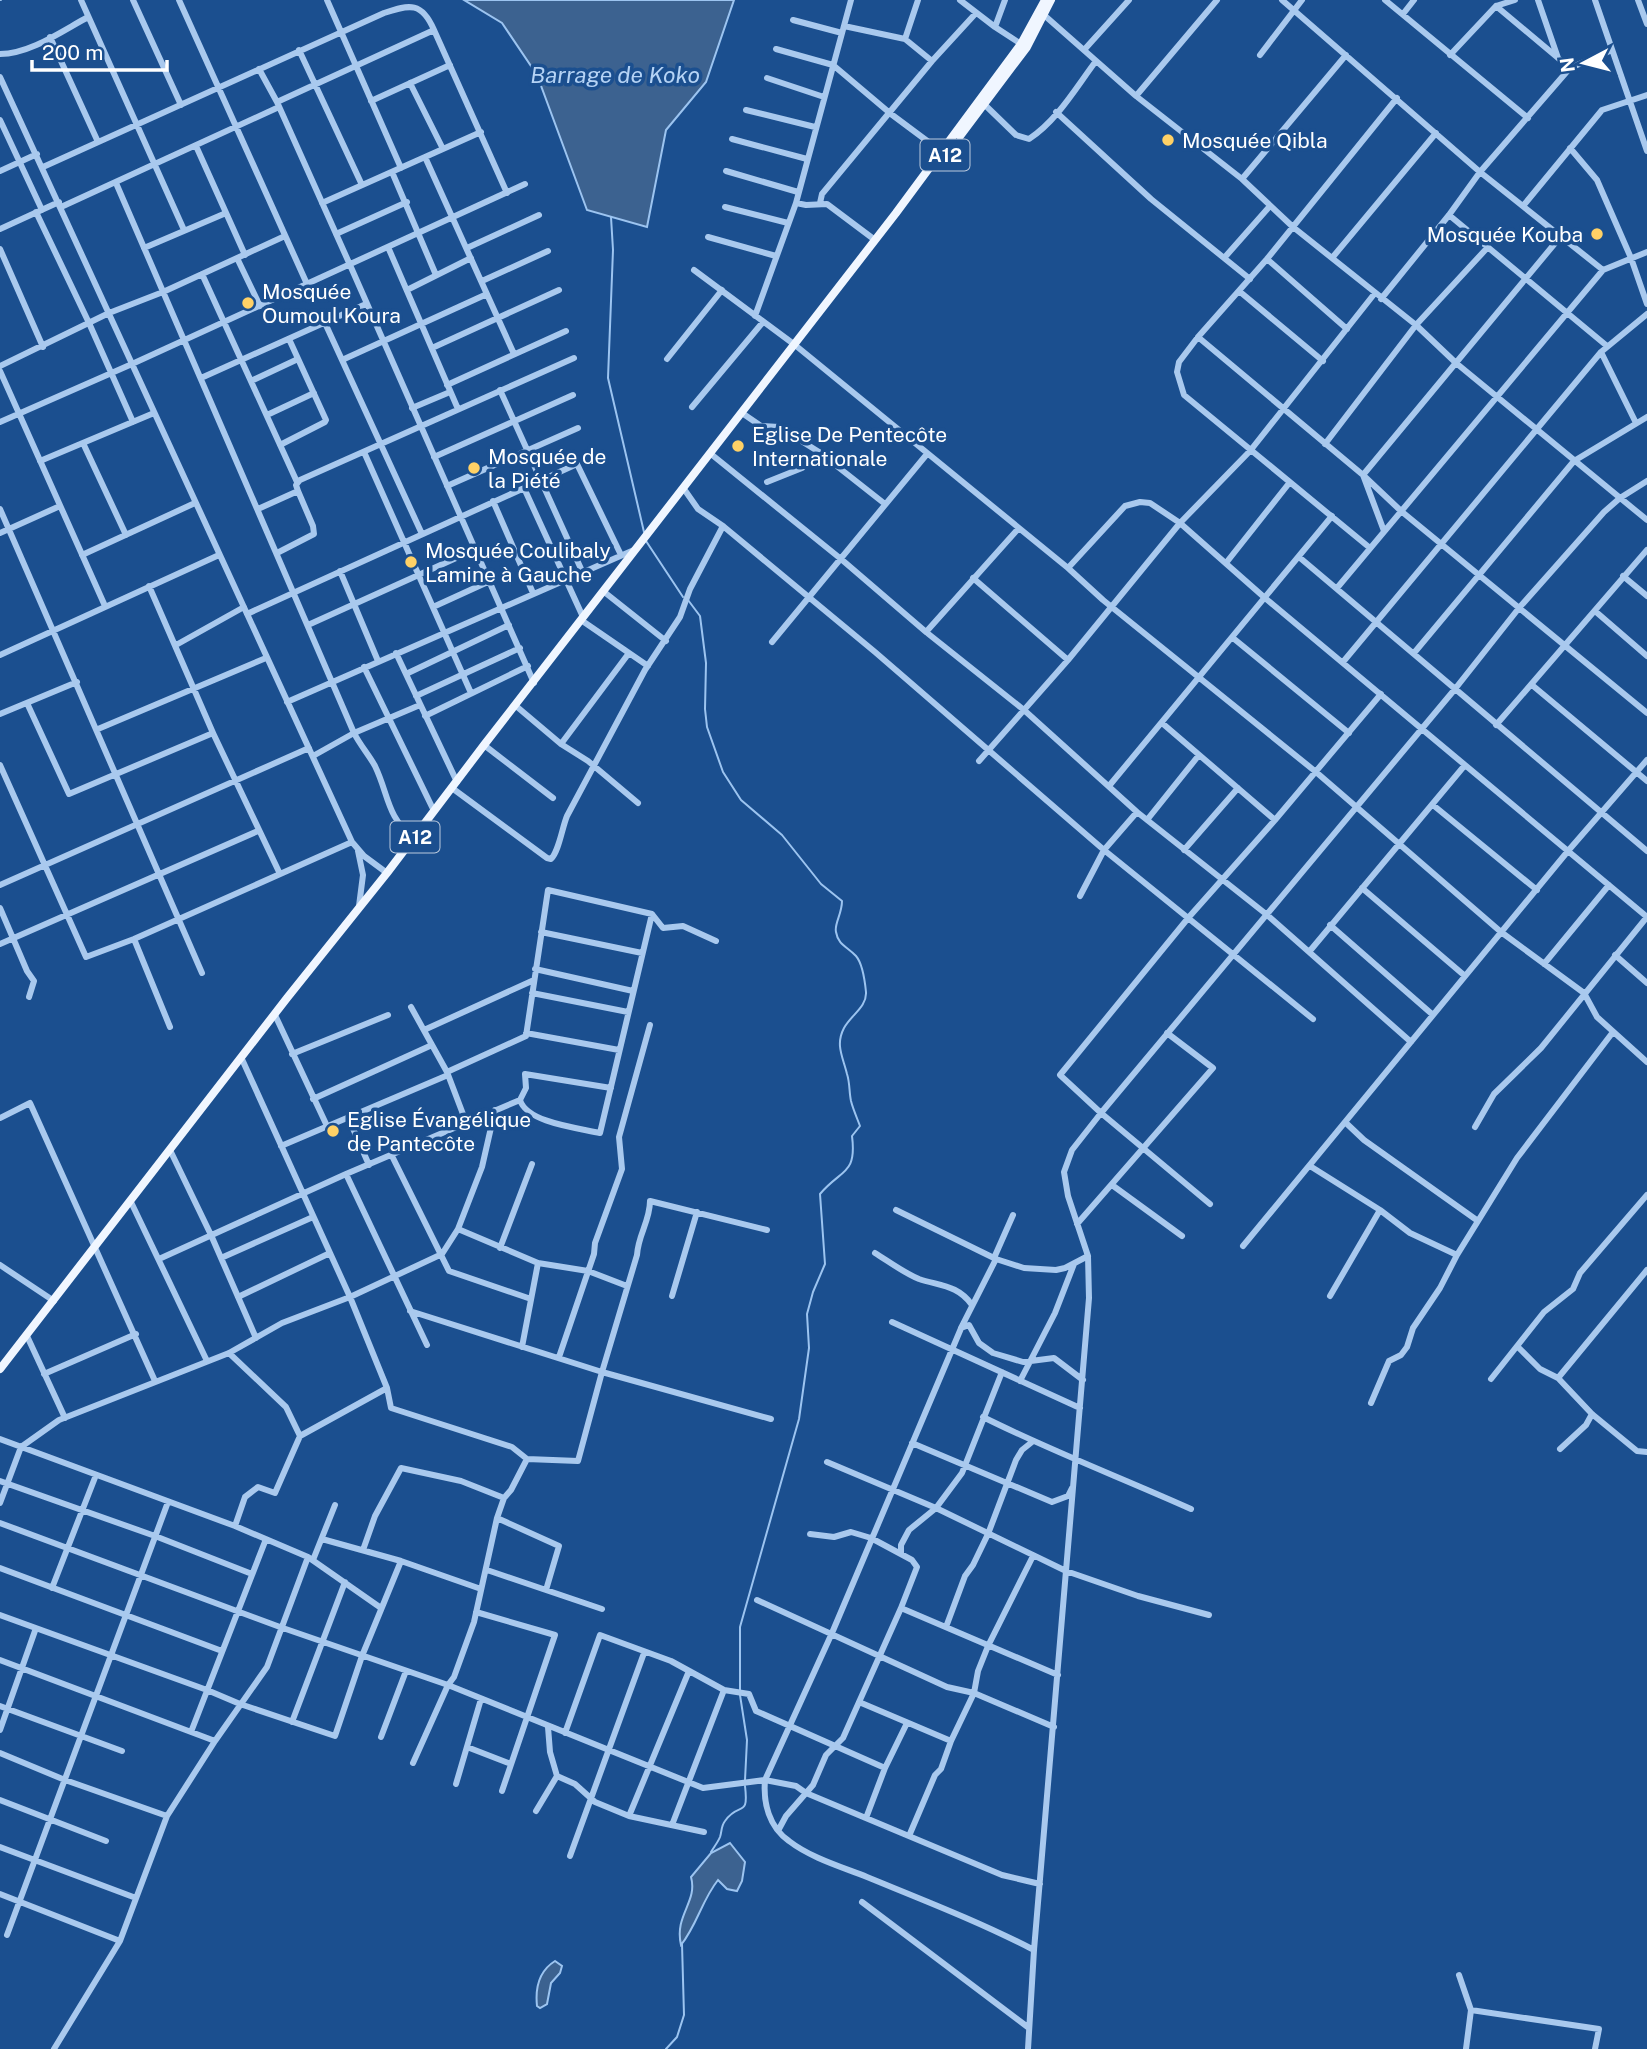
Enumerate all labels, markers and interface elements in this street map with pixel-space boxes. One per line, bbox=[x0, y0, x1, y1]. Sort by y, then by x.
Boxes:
scale bar bbox=[32, 28, 166, 72]
north arrow bbox=[1549, 28, 1619, 98]
text: 200 m bbox=[42, 40, 103, 65]
text: N bbox=[1555, 56, 1579, 74]
water label: Barrage de Koko bbox=[530, 61, 700, 88]
place label: Mosquée Qibla bbox=[1182, 128, 1328, 153]
marker: Mosquée Qibla bbox=[1160, 132, 1176, 148]
road number: A12 bbox=[920, 140, 970, 170]
place label: Mosquée Kouba bbox=[1427, 222, 1583, 247]
marker: Mosquée Kouba bbox=[1589, 226, 1605, 242]
place label: Mosquée Oumoul Koura bbox=[262, 279, 401, 328]
marker: Mosquée Oumoul Koura bbox=[240, 295, 256, 311]
place label: Eglise De Pentecôte Internationale bbox=[752, 422, 947, 471]
marker: Eglise De Pentecôte Internationale bbox=[730, 438, 746, 454]
place label: Mosquée de la Piété bbox=[488, 444, 607, 493]
marker: Mosquée de la Piété bbox=[466, 460, 482, 476]
place label: Mosquée Coulibaly Lamine à Gauche bbox=[425, 538, 611, 587]
marker: Mosquée Coulibaly Lamine à Gauche bbox=[403, 554, 419, 570]
road number: A12 bbox=[390, 822, 440, 852]
place label: Eglise Évangélique de Pantecôte bbox=[347, 1107, 531, 1156]
marker: Eglise Évangélique de Pantecôte bbox=[325, 1123, 341, 1139]

